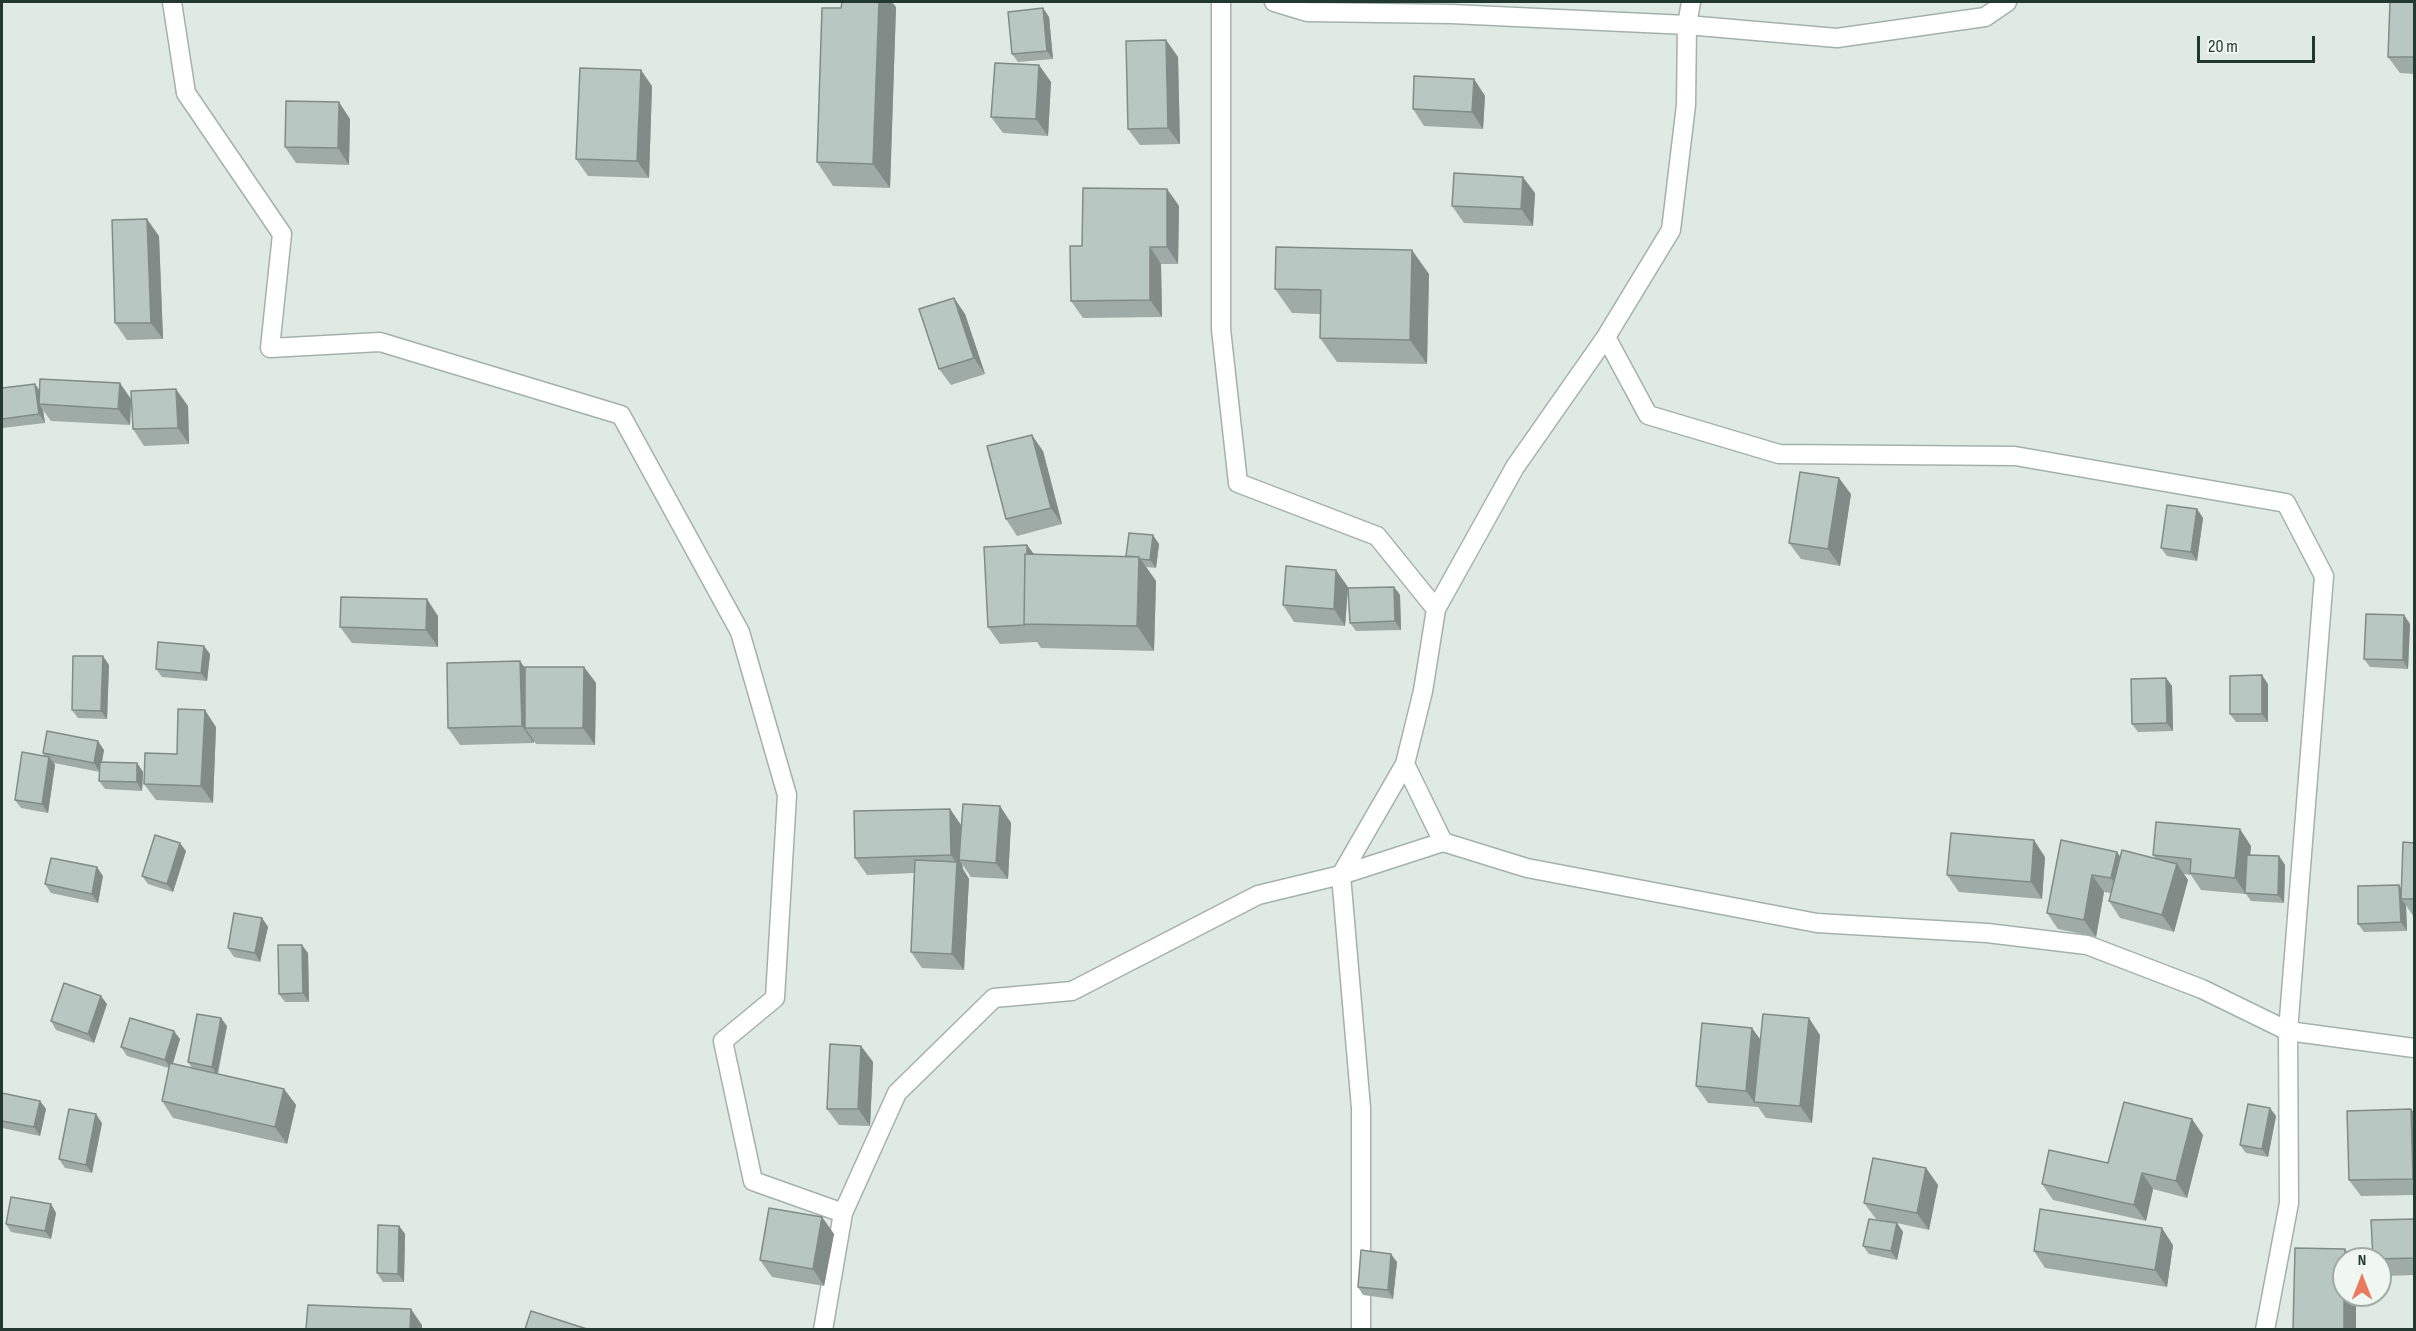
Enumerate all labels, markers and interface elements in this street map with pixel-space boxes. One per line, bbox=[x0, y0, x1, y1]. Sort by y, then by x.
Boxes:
scale bar bbox=[2200, 24, 2318, 62]
text: 20 m bbox=[2208, 36, 2238, 57]
north arrow bbox=[2332, 1247, 2392, 1307]
text: N bbox=[2358, 1251, 2366, 1270]

